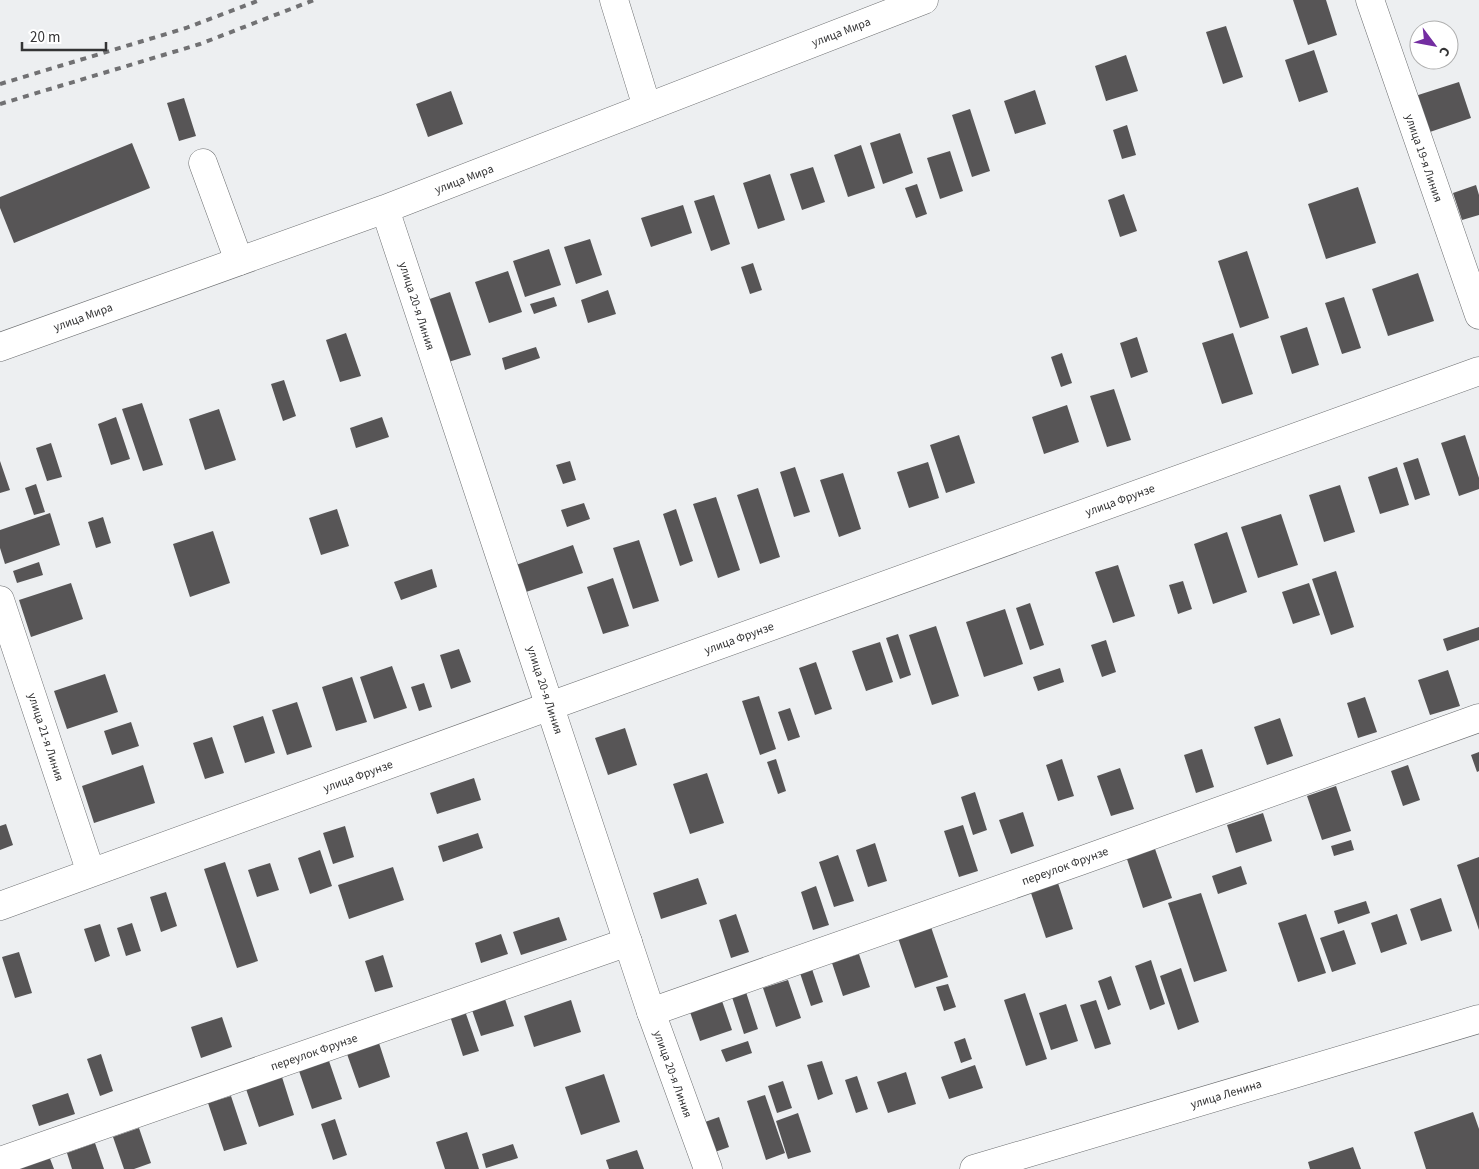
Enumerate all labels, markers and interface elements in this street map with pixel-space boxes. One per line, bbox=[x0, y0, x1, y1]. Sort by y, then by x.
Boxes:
street label: улица Мира bbox=[809, 13, 873, 51]
scale bar bbox=[22, 20, 106, 52]
north arrow bbox=[1409, 20, 1459, 70]
text: 20 m bbox=[30, 27, 60, 48]
text: С bbox=[1434, 43, 1455, 60]
street label: улица 19-я Линия bbox=[1401, 112, 1447, 204]
street label: улица Мира bbox=[432, 160, 496, 198]
street label: улица 20-я Линия bbox=[394, 260, 439, 353]
street label: улица Мира bbox=[51, 299, 115, 336]
street label: улица Фрунзе bbox=[1083, 480, 1157, 521]
street label: улица Фрунзе bbox=[702, 618, 776, 659]
street label: улица 20-я Линия bbox=[522, 644, 567, 737]
street label: улица 21-я Линия bbox=[23, 691, 68, 784]
street label: улица Фрунзе bbox=[321, 756, 395, 797]
street label: переулок Фрунзе bbox=[1019, 843, 1111, 890]
street label: улица 20-я Линия bbox=[649, 1028, 696, 1120]
street label: переулок Фрунзе bbox=[268, 1030, 360, 1075]
street label: улица Ленина bbox=[1188, 1076, 1264, 1113]

